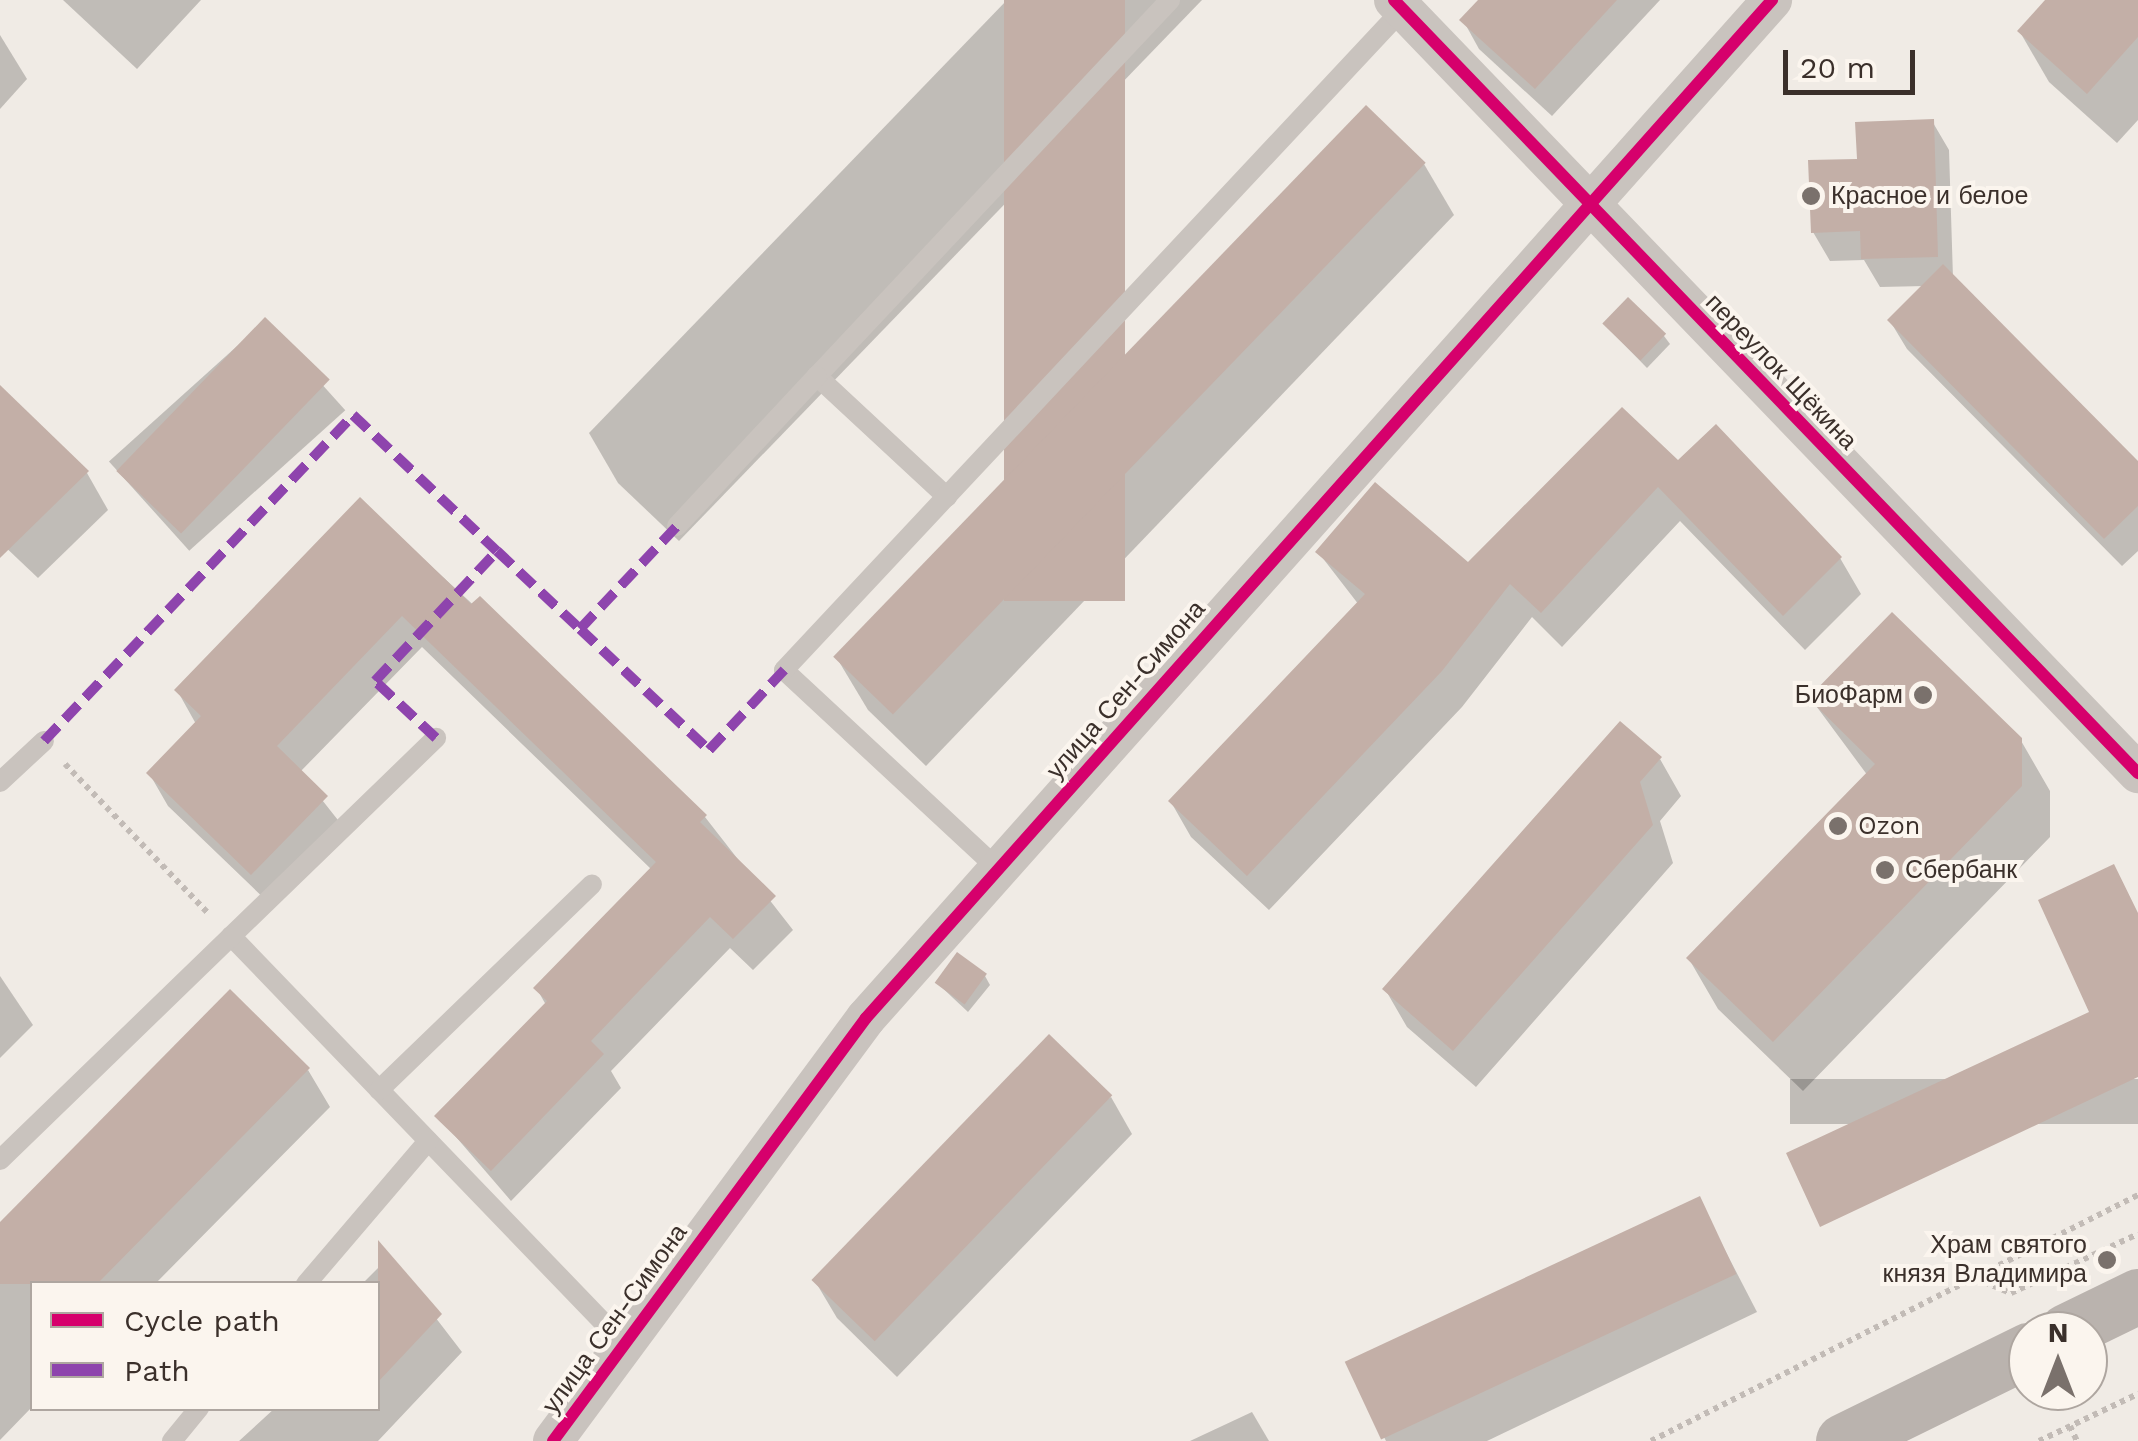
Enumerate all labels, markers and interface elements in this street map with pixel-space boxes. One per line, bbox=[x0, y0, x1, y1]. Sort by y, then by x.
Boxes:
scale bar bbox=[1788, 30, 1920, 92]
text: 20 m bbox=[1800, 50, 1875, 85]
place label: Красное и белое bbox=[1831, 181, 2028, 211]
marker: Красное и белое bbox=[1800, 185, 1822, 207]
street label: переулок Щёкина bbox=[1699, 288, 1863, 456]
street label: улица Сен-Симона bbox=[1040, 595, 1212, 785]
place label: БиоФарм bbox=[1795, 680, 1903, 710]
marker: БиоФарм bbox=[1912, 684, 1934, 706]
place label: Ozon bbox=[1858, 811, 1920, 841]
marker: Ozon bbox=[1827, 815, 1849, 837]
place label: Сбербанк bbox=[1905, 855, 2017, 885]
marker: Сбербанк bbox=[1874, 859, 1896, 881]
street label: улица Сен-Симона bbox=[536, 1219, 694, 1419]
place label: Храм святого князя Владимира bbox=[1883, 1231, 2087, 1290]
marker: Храм святого князя Владимира bbox=[2096, 1249, 2118, 1271]
legend bbox=[30, 1281, 380, 1411]
text: Cycle path bbox=[124, 1303, 280, 1338]
north arrow bbox=[2008, 1311, 2108, 1411]
text: N bbox=[2048, 1316, 2068, 1349]
text: Path bbox=[124, 1353, 190, 1388]

